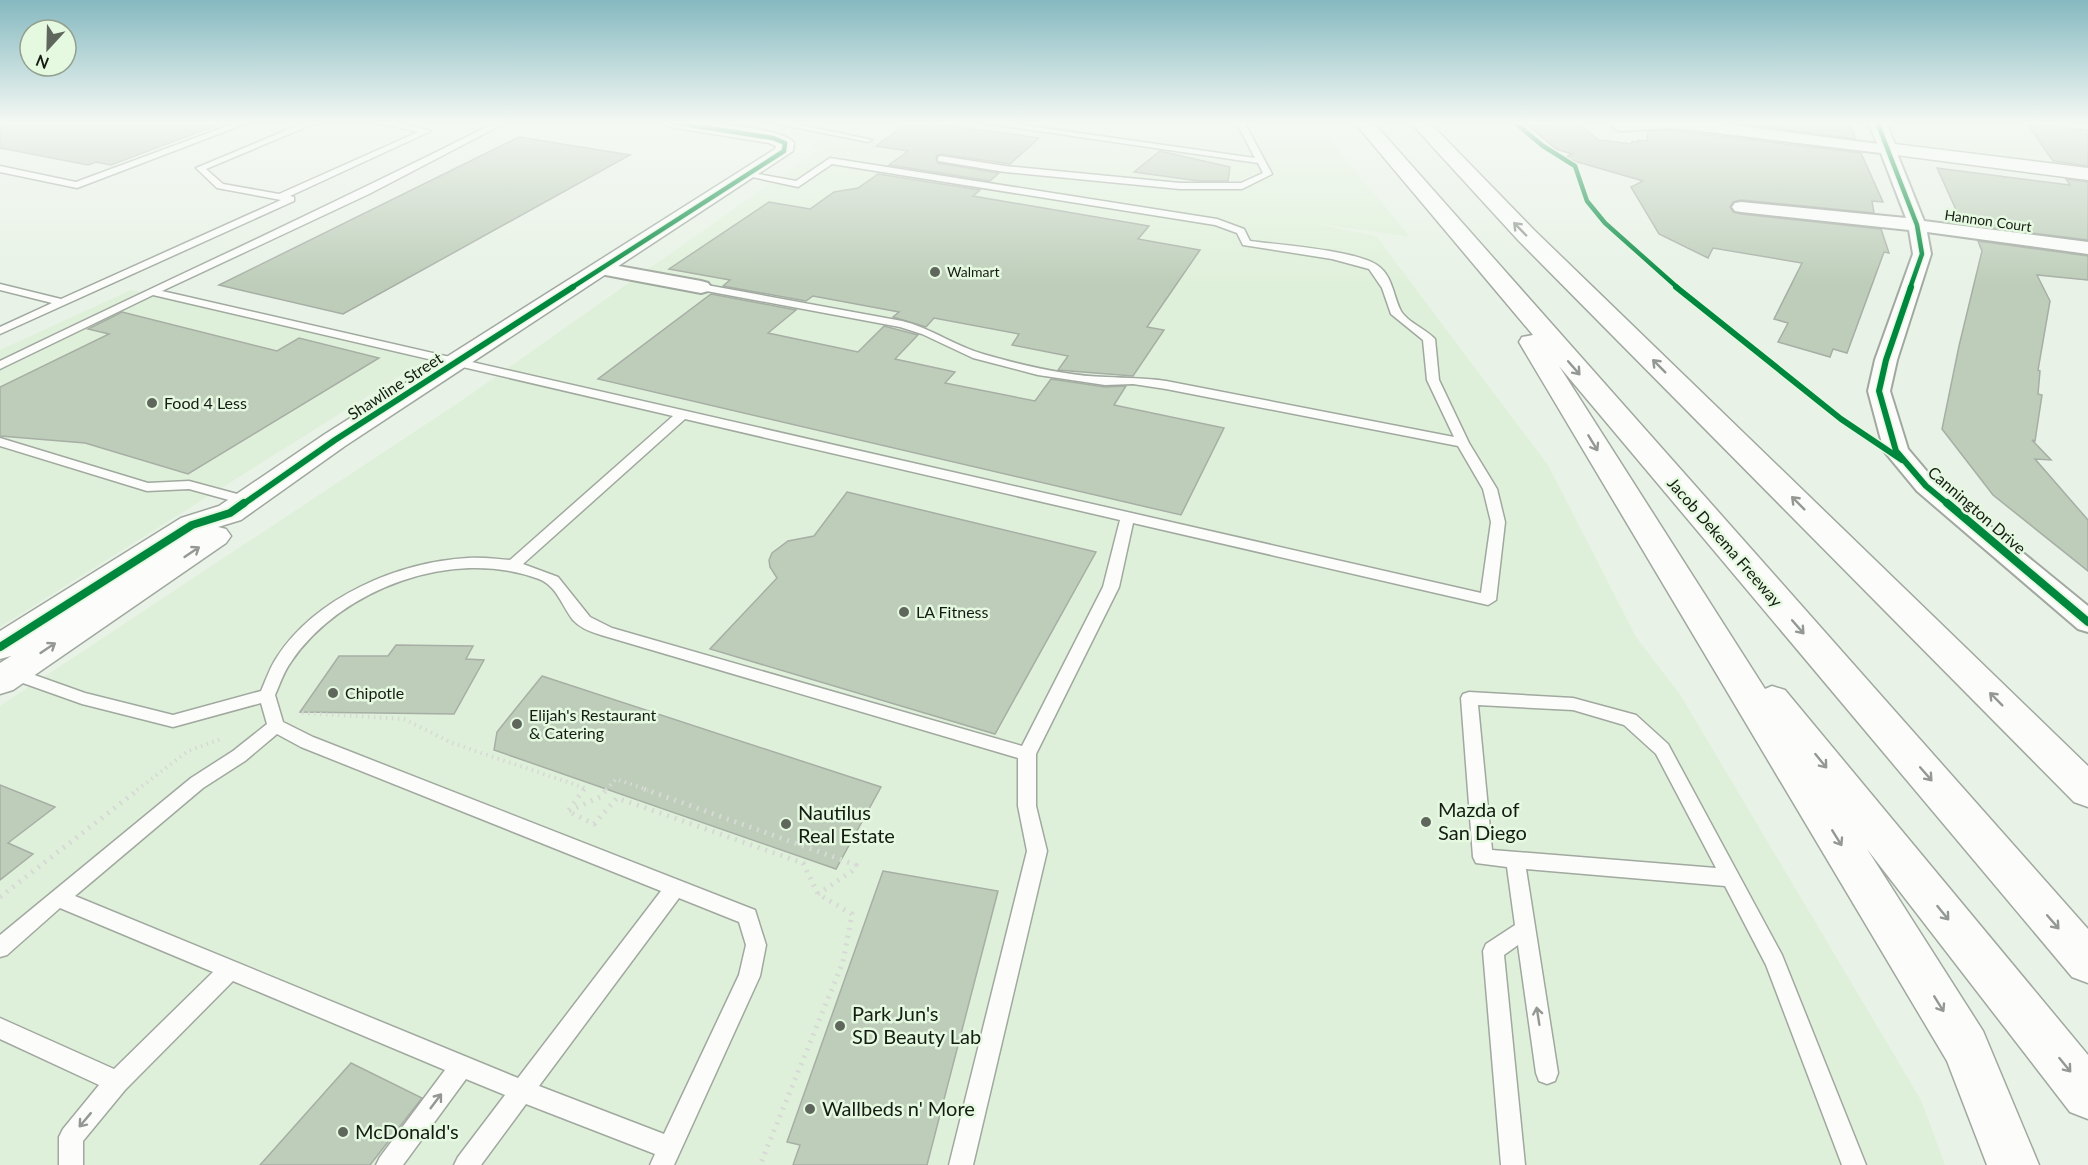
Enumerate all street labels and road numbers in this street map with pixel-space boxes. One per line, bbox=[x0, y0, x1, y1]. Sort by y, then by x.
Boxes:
street label: Hannon Court bbox=[1944, 206, 2033, 235]
street label: Shawline Street bbox=[344, 348, 446, 423]
street label: Cannington Drive bbox=[1924, 462, 2030, 557]
street label: Jacob Dekema Freeway bbox=[1664, 473, 1787, 611]

